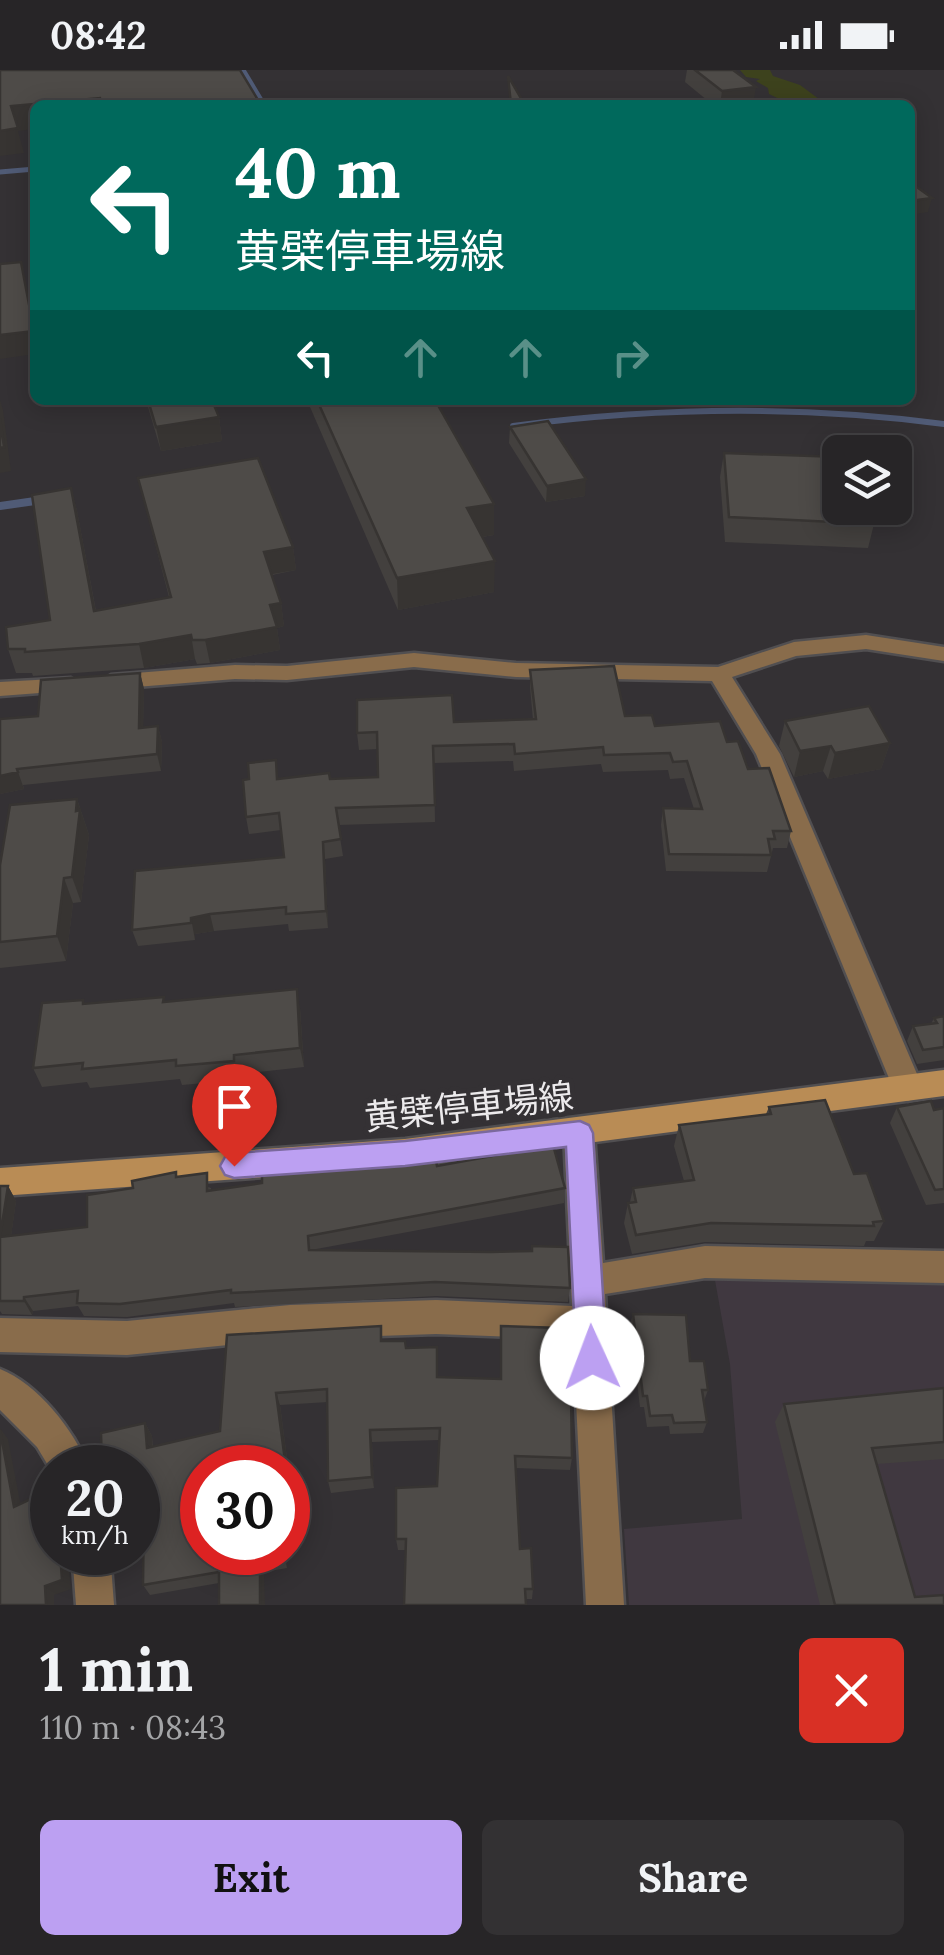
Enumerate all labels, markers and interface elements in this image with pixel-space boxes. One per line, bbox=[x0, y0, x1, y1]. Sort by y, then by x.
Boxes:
text: 08:42 bbox=[50, 11, 146, 59]
text: 40 m bbox=[235, 128, 401, 217]
icon: left bbox=[70, 140, 200, 270]
text: 黄檗停車場線 bbox=[235, 222, 505, 279]
icon: left bbox=[288, 330, 343, 385]
icon: ahead bbox=[393, 330, 448, 385]
icon: ahead bbox=[498, 330, 553, 385]
icon: right bbox=[603, 330, 658, 385]
map controls bbox=[822, 435, 912, 525]
button: layers bbox=[822, 435, 912, 525]
pin bbox=[192, 1064, 277, 1167]
street label: 黄檗停車場線 bbox=[362, 1073, 576, 1140]
icon: arrive bbox=[207, 1079, 262, 1134]
position arrow bbox=[540, 1306, 644, 1410]
speed limit sign: 30 bbox=[180, 1445, 310, 1575]
text: 20 bbox=[66, 1466, 124, 1530]
text: km/h bbox=[61, 1519, 129, 1551]
text: 1 min bbox=[40, 1631, 193, 1707]
button: close bbox=[799, 1638, 904, 1743]
text: 110 m · 08:43 bbox=[40, 1707, 226, 1748]
button: Exit bbox=[40, 1820, 462, 1935]
button: Share bbox=[482, 1820, 904, 1935]

